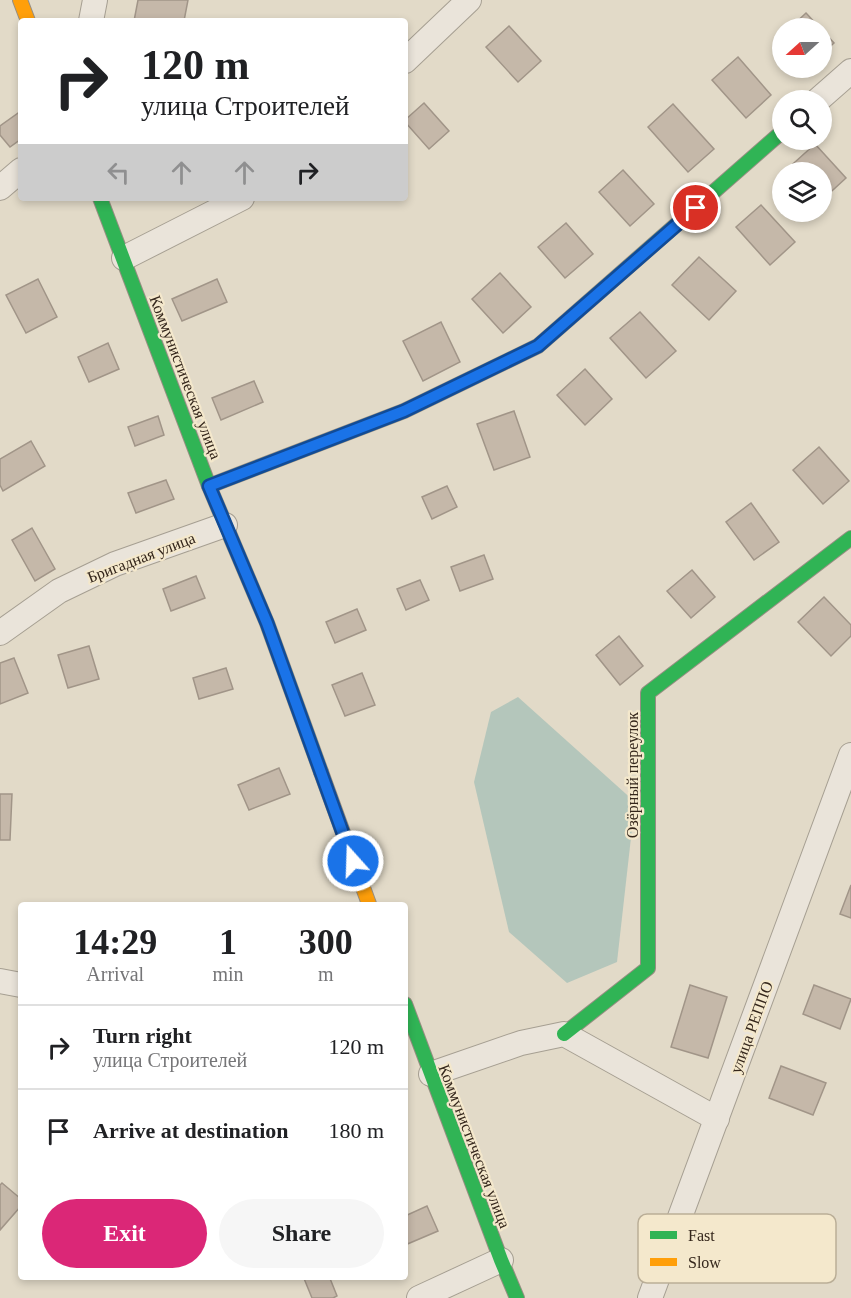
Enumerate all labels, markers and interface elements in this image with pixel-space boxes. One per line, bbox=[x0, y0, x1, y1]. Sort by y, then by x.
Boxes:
north arrow bbox=[772, 18, 832, 78]
map controls bbox=[772, 18, 832, 222]
icon: right bbox=[42, 42, 120, 120]
text: 120 m bbox=[141, 42, 250, 88]
button: search bbox=[772, 90, 832, 150]
text: улица Строителей bbox=[141, 91, 349, 121]
icon: left bbox=[102, 156, 135, 189]
icon: ahead bbox=[165, 156, 198, 189]
icon: ahead bbox=[228, 156, 261, 189]
icon: right bbox=[291, 156, 324, 189]
button: layers bbox=[772, 162, 832, 222]
pin bbox=[670, 182, 721, 233]
icon: arrive bbox=[679, 191, 712, 224]
street label: Коммунистическая улица bbox=[146, 293, 225, 462]
street label: Бригадная улица bbox=[85, 529, 198, 587]
street label: Озёрный переулок bbox=[624, 712, 642, 838]
position arrow bbox=[321, 829, 385, 893]
text: 14:29 bbox=[73, 922, 157, 962]
text: 1 bbox=[219, 922, 237, 962]
text: 300 bbox=[299, 922, 353, 962]
text: Arrival bbox=[86, 963, 144, 985]
text: min bbox=[212, 963, 244, 985]
text: m bbox=[318, 963, 334, 985]
street label: улица РЕППО bbox=[727, 979, 777, 1076]
text: Turn right bbox=[93, 1023, 192, 1048]
icon: right bbox=[42, 1031, 75, 1064]
text: 120 m bbox=[328, 1034, 384, 1059]
text: улица Строителей bbox=[93, 1049, 247, 1071]
street label: Коммунистическая улица bbox=[435, 1062, 514, 1231]
icon: arrive bbox=[42, 1115, 75, 1148]
text: Arrive at destination bbox=[93, 1118, 289, 1143]
text: 180 m bbox=[328, 1118, 384, 1143]
button: Exit bbox=[42, 1199, 207, 1268]
button: Share bbox=[219, 1199, 384, 1268]
legend bbox=[638, 1214, 836, 1283]
text: Fast bbox=[688, 1227, 715, 1244]
text: Slow bbox=[688, 1254, 721, 1271]

